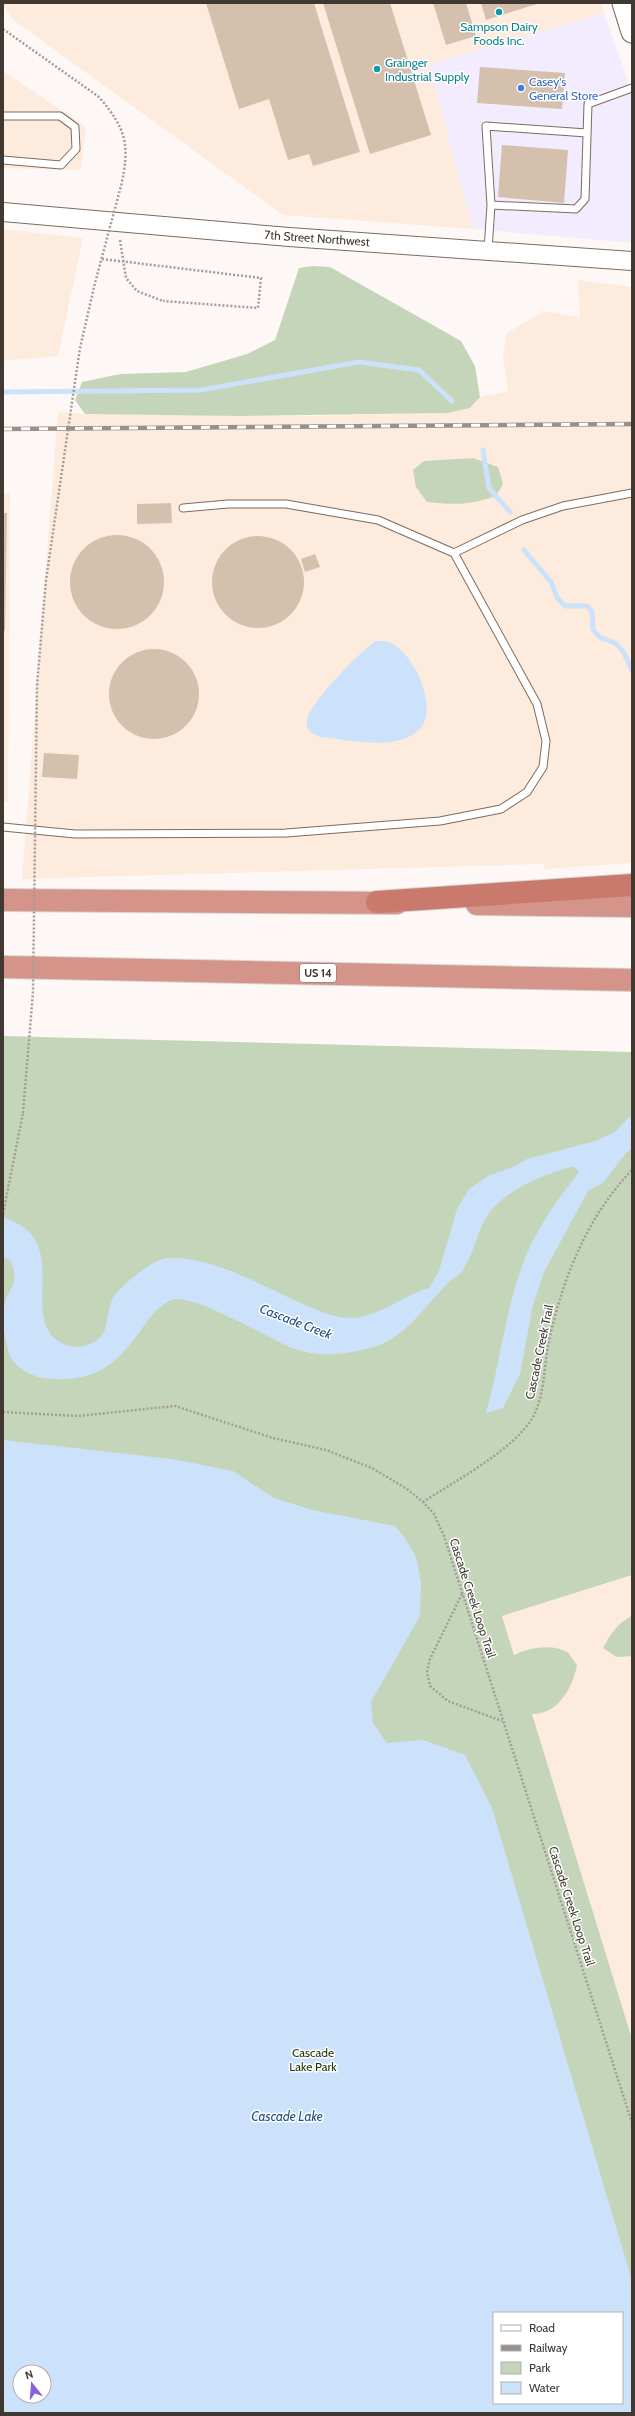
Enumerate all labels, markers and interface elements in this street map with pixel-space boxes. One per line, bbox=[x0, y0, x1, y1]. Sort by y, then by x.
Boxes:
marker: Sampson Dairy Foods Inc. bbox=[494, 7, 504, 17]
place label: Sampson Dairy Foods Inc. bbox=[460, 19, 538, 48]
place label: Grainger Industrial Supply bbox=[385, 55, 470, 84]
marker: Grainger Industrial Supply bbox=[372, 64, 382, 74]
place label: Casey's General Store bbox=[529, 74, 598, 103]
marker: Casey's General Store bbox=[516, 83, 526, 93]
street label: 7th Street Northwest bbox=[264, 227, 370, 249]
road number: US 14 bbox=[300, 964, 336, 982]
water label: Cascade Creek bbox=[258, 1300, 335, 1342]
street label: Cascade Creek Trail bbox=[522, 1303, 556, 1401]
street label: Cascade Creek Loop Trail bbox=[447, 1536, 499, 1660]
street label: Cascade Creek Loop Trail bbox=[546, 1844, 598, 1968]
park label: Cascade Lake Park bbox=[289, 2045, 337, 2074]
water label: Cascade Lake bbox=[251, 2108, 323, 2124]
legend bbox=[493, 2312, 623, 2404]
text: Road bbox=[529, 2320, 555, 2335]
text: Railway bbox=[529, 2340, 567, 2355]
text: Park bbox=[529, 2360, 551, 2375]
north arrow bbox=[12, 2364, 52, 2404]
text: N bbox=[23, 2367, 35, 2382]
text: Water bbox=[529, 2380, 560, 2395]

